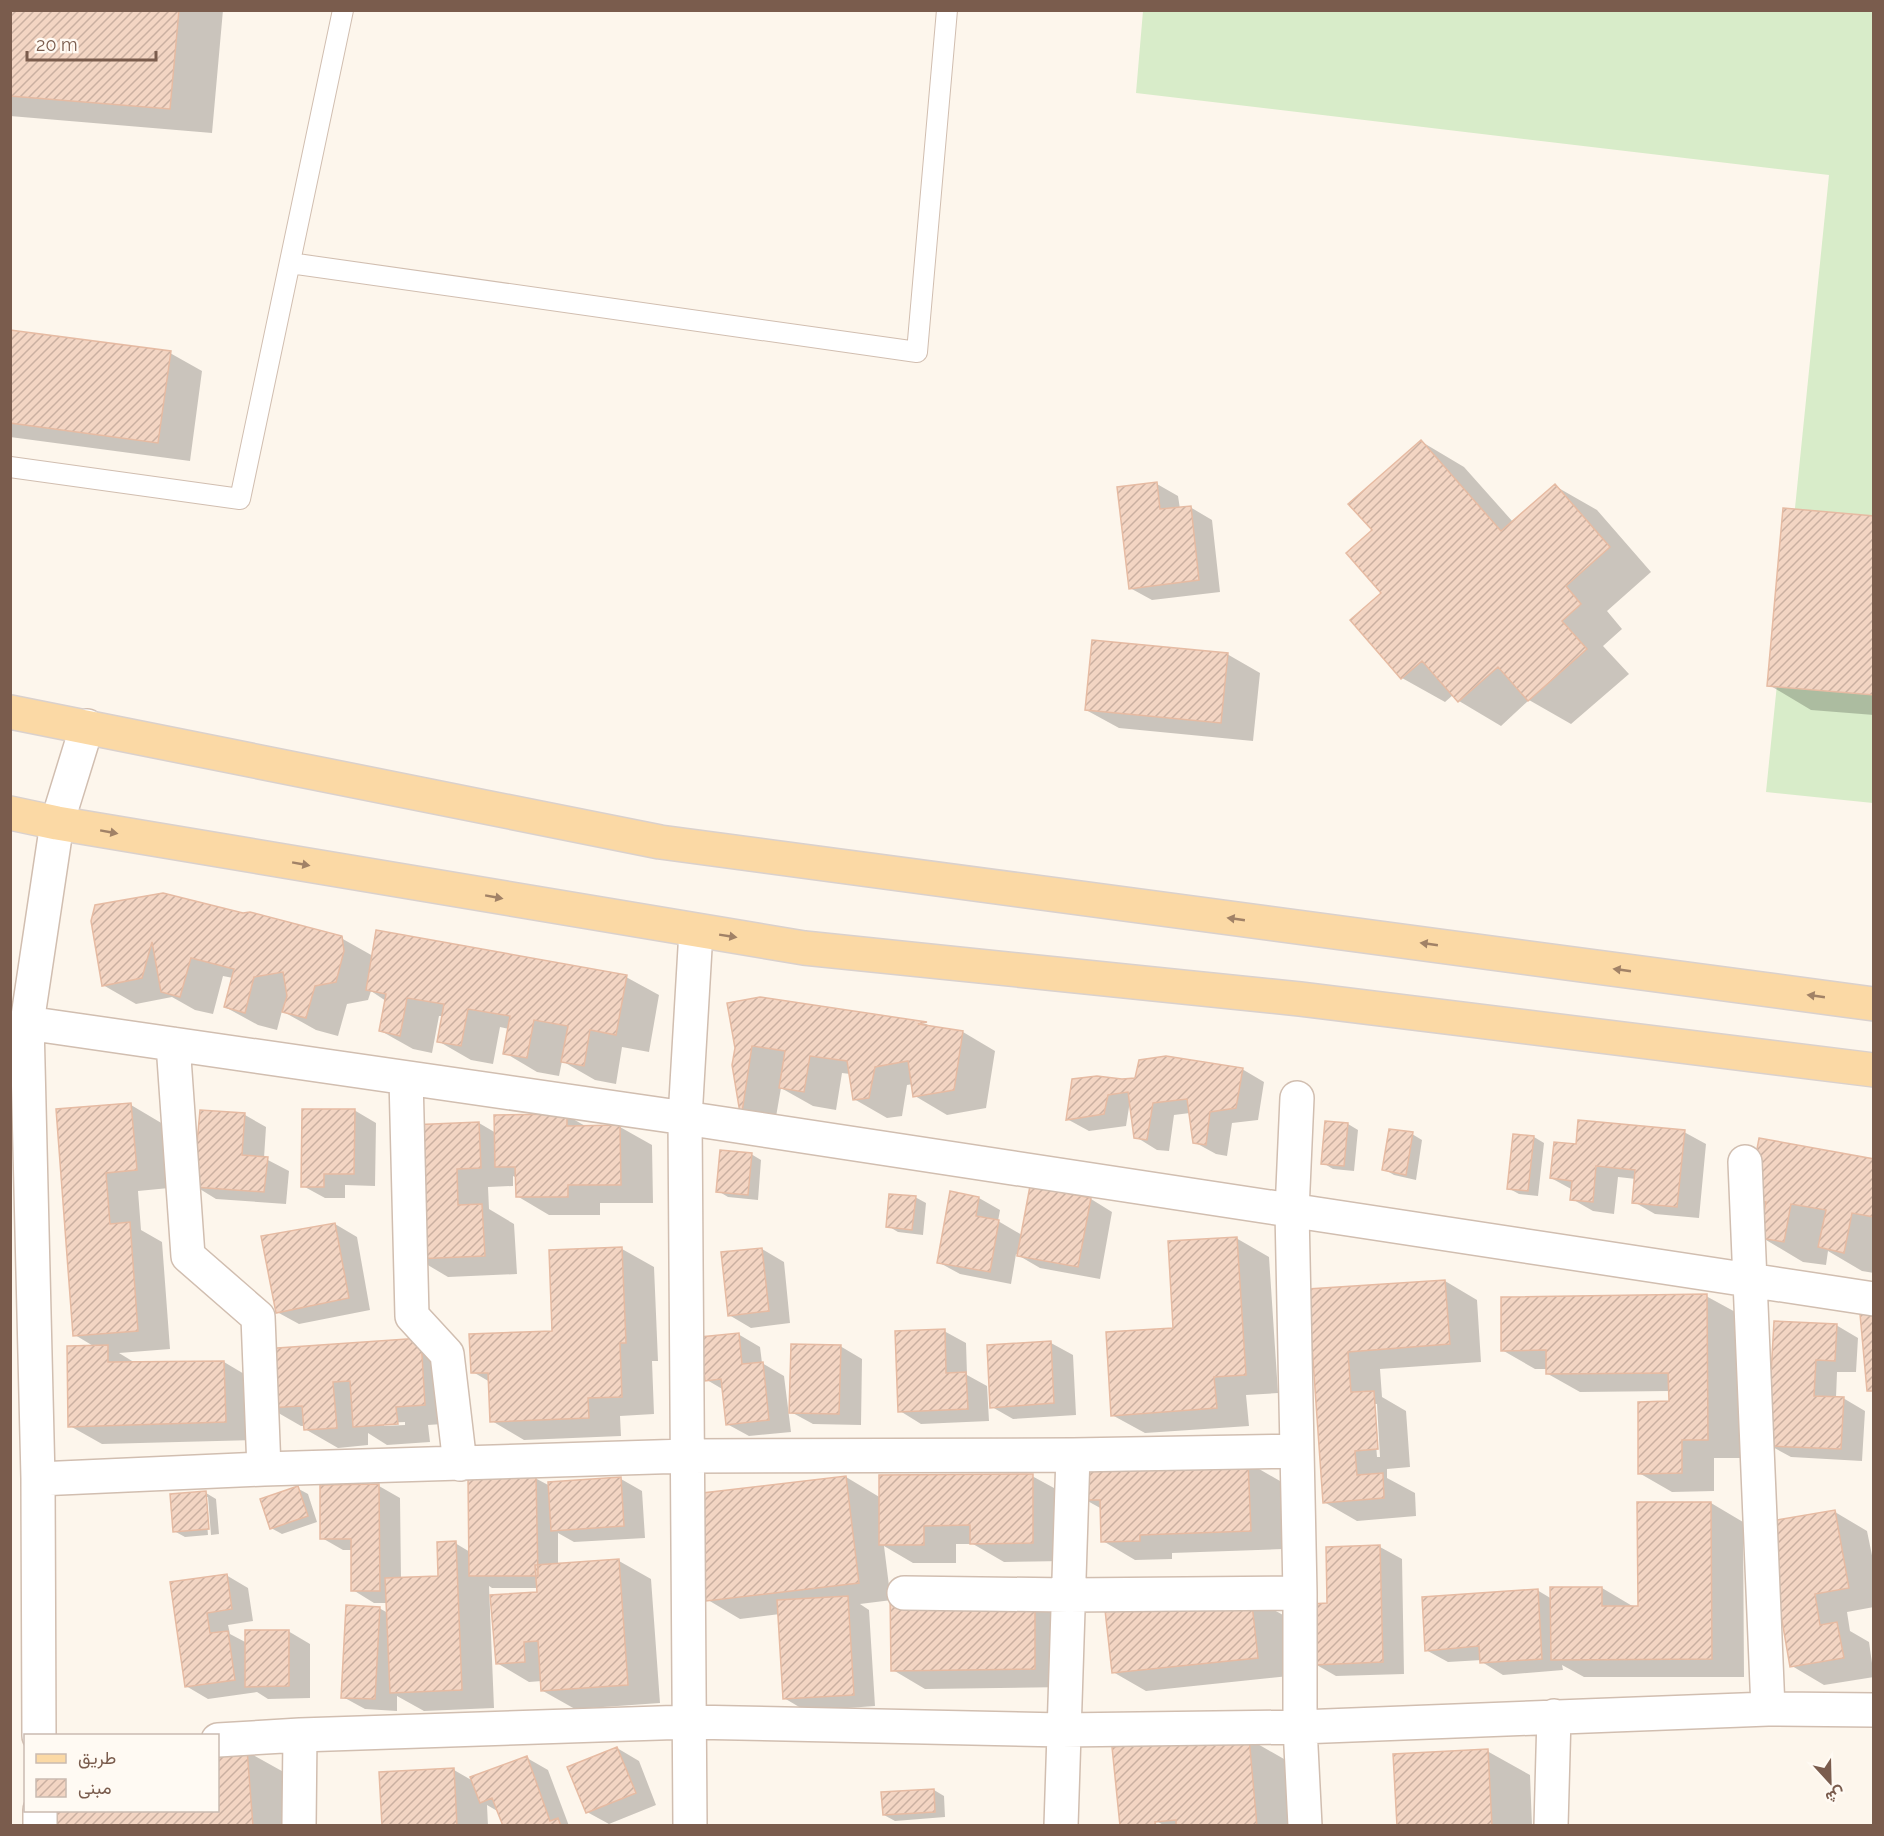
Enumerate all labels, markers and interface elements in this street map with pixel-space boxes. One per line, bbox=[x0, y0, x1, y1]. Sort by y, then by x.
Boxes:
scale bar bbox=[27, 24, 156, 62]
text: 20 m bbox=[36, 34, 78, 55]
one-way arrow bbox=[100, 828, 119, 837]
one-way arrow bbox=[292, 860, 311, 869]
one-way arrow bbox=[484, 892, 503, 901]
one-way arrow bbox=[1226, 914, 1245, 923]
one-way arrow bbox=[718, 931, 737, 940]
one-way arrow bbox=[1419, 940, 1438, 949]
one-way arrow bbox=[1613, 966, 1632, 975]
one-way arrow bbox=[1806, 991, 1825, 1001]
legend bbox=[24, 1734, 219, 1812]
text: طريق bbox=[78, 1747, 116, 1769]
north arrow bbox=[1800, 1752, 1860, 1812]
text: مبنى bbox=[78, 1777, 112, 1799]
text: ش bbox=[1823, 1783, 1848, 1808]

